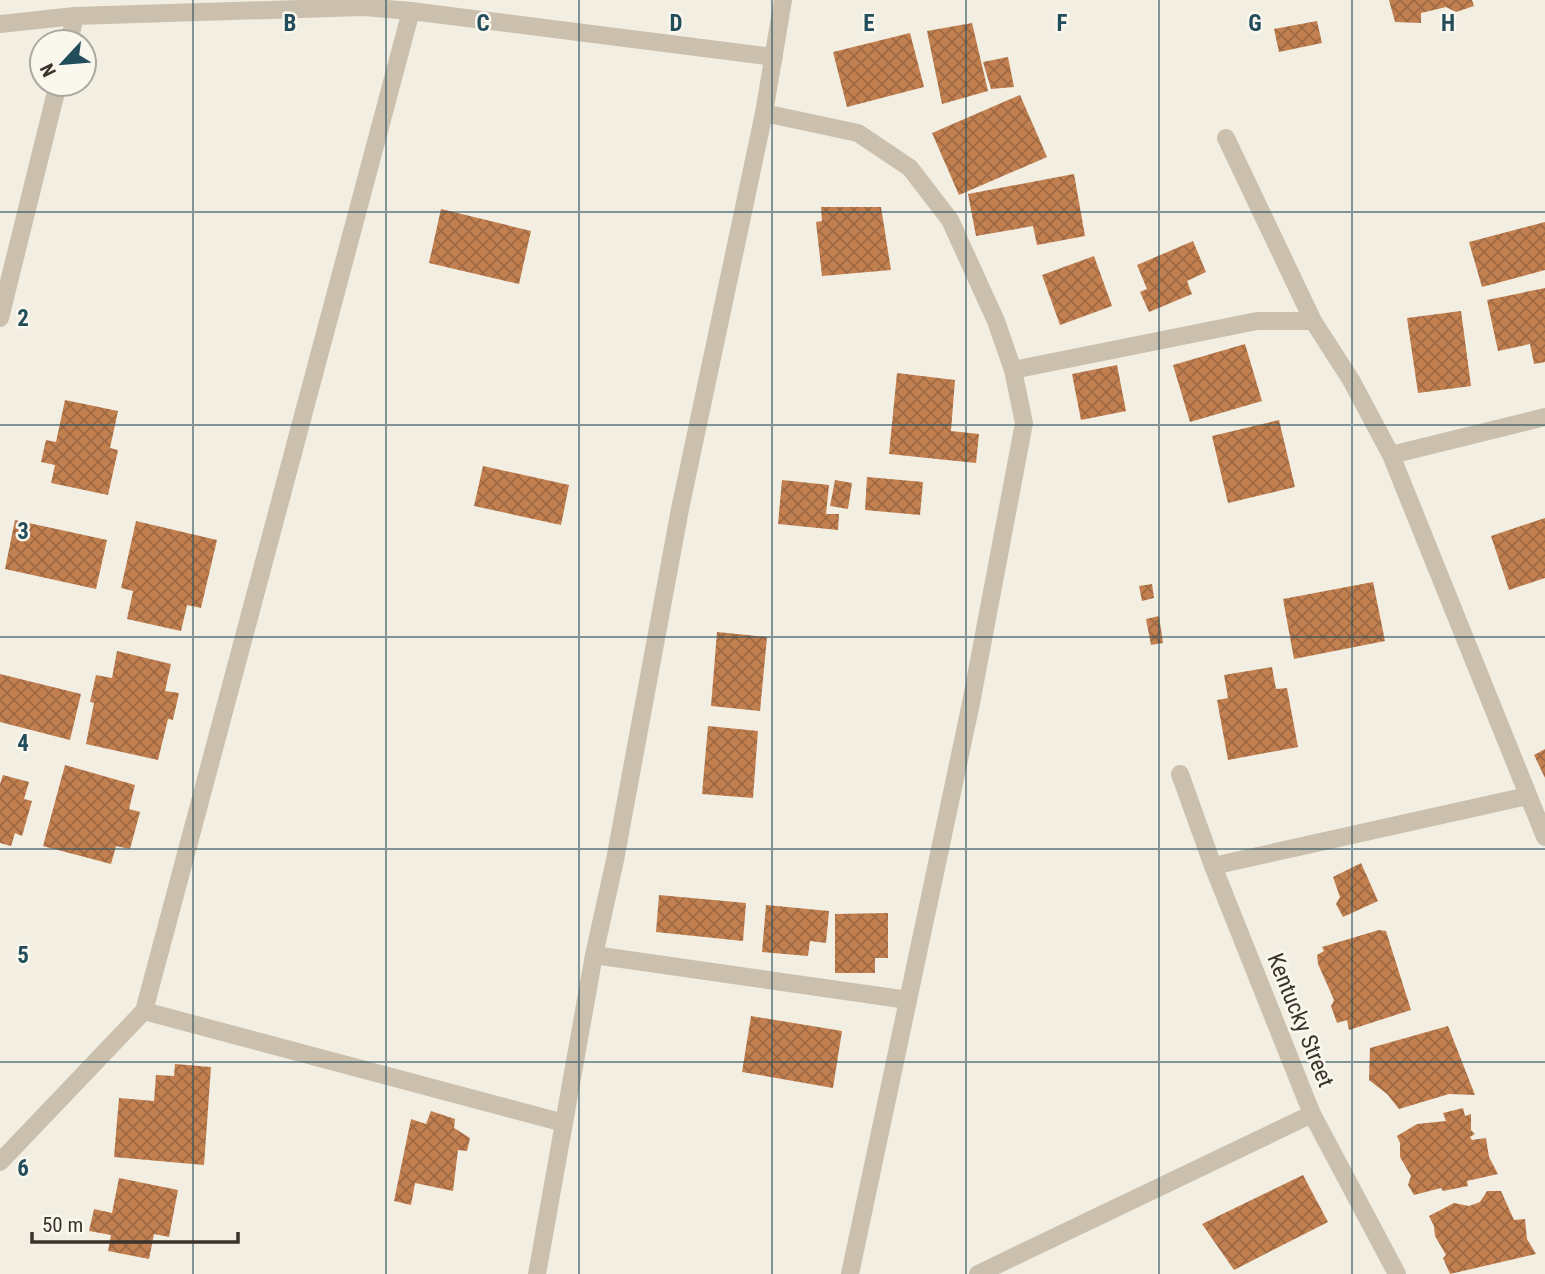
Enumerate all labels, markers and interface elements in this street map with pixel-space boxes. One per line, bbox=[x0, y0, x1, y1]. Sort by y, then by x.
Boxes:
text: B bbox=[284, 10, 296, 37]
text: C bbox=[476, 10, 490, 37]
text: D bbox=[670, 10, 683, 37]
text: E bbox=[863, 10, 875, 37]
text: F bbox=[1057, 10, 1068, 37]
text: G bbox=[1248, 10, 1262, 37]
text: H bbox=[1441, 10, 1455, 37]
north arrow bbox=[28, 28, 98, 98]
text: N bbox=[35, 60, 61, 81]
text: 2 bbox=[17, 305, 29, 332]
text: 3 bbox=[17, 518, 29, 545]
text: 4 bbox=[17, 730, 29, 757]
text: 5 bbox=[17, 942, 29, 969]
street label: Kentucky Street bbox=[1261, 949, 1340, 1091]
text: 6 bbox=[17, 1155, 29, 1182]
scale bar bbox=[32, 1200, 238, 1244]
text: 50 m bbox=[42, 1213, 83, 1237]

